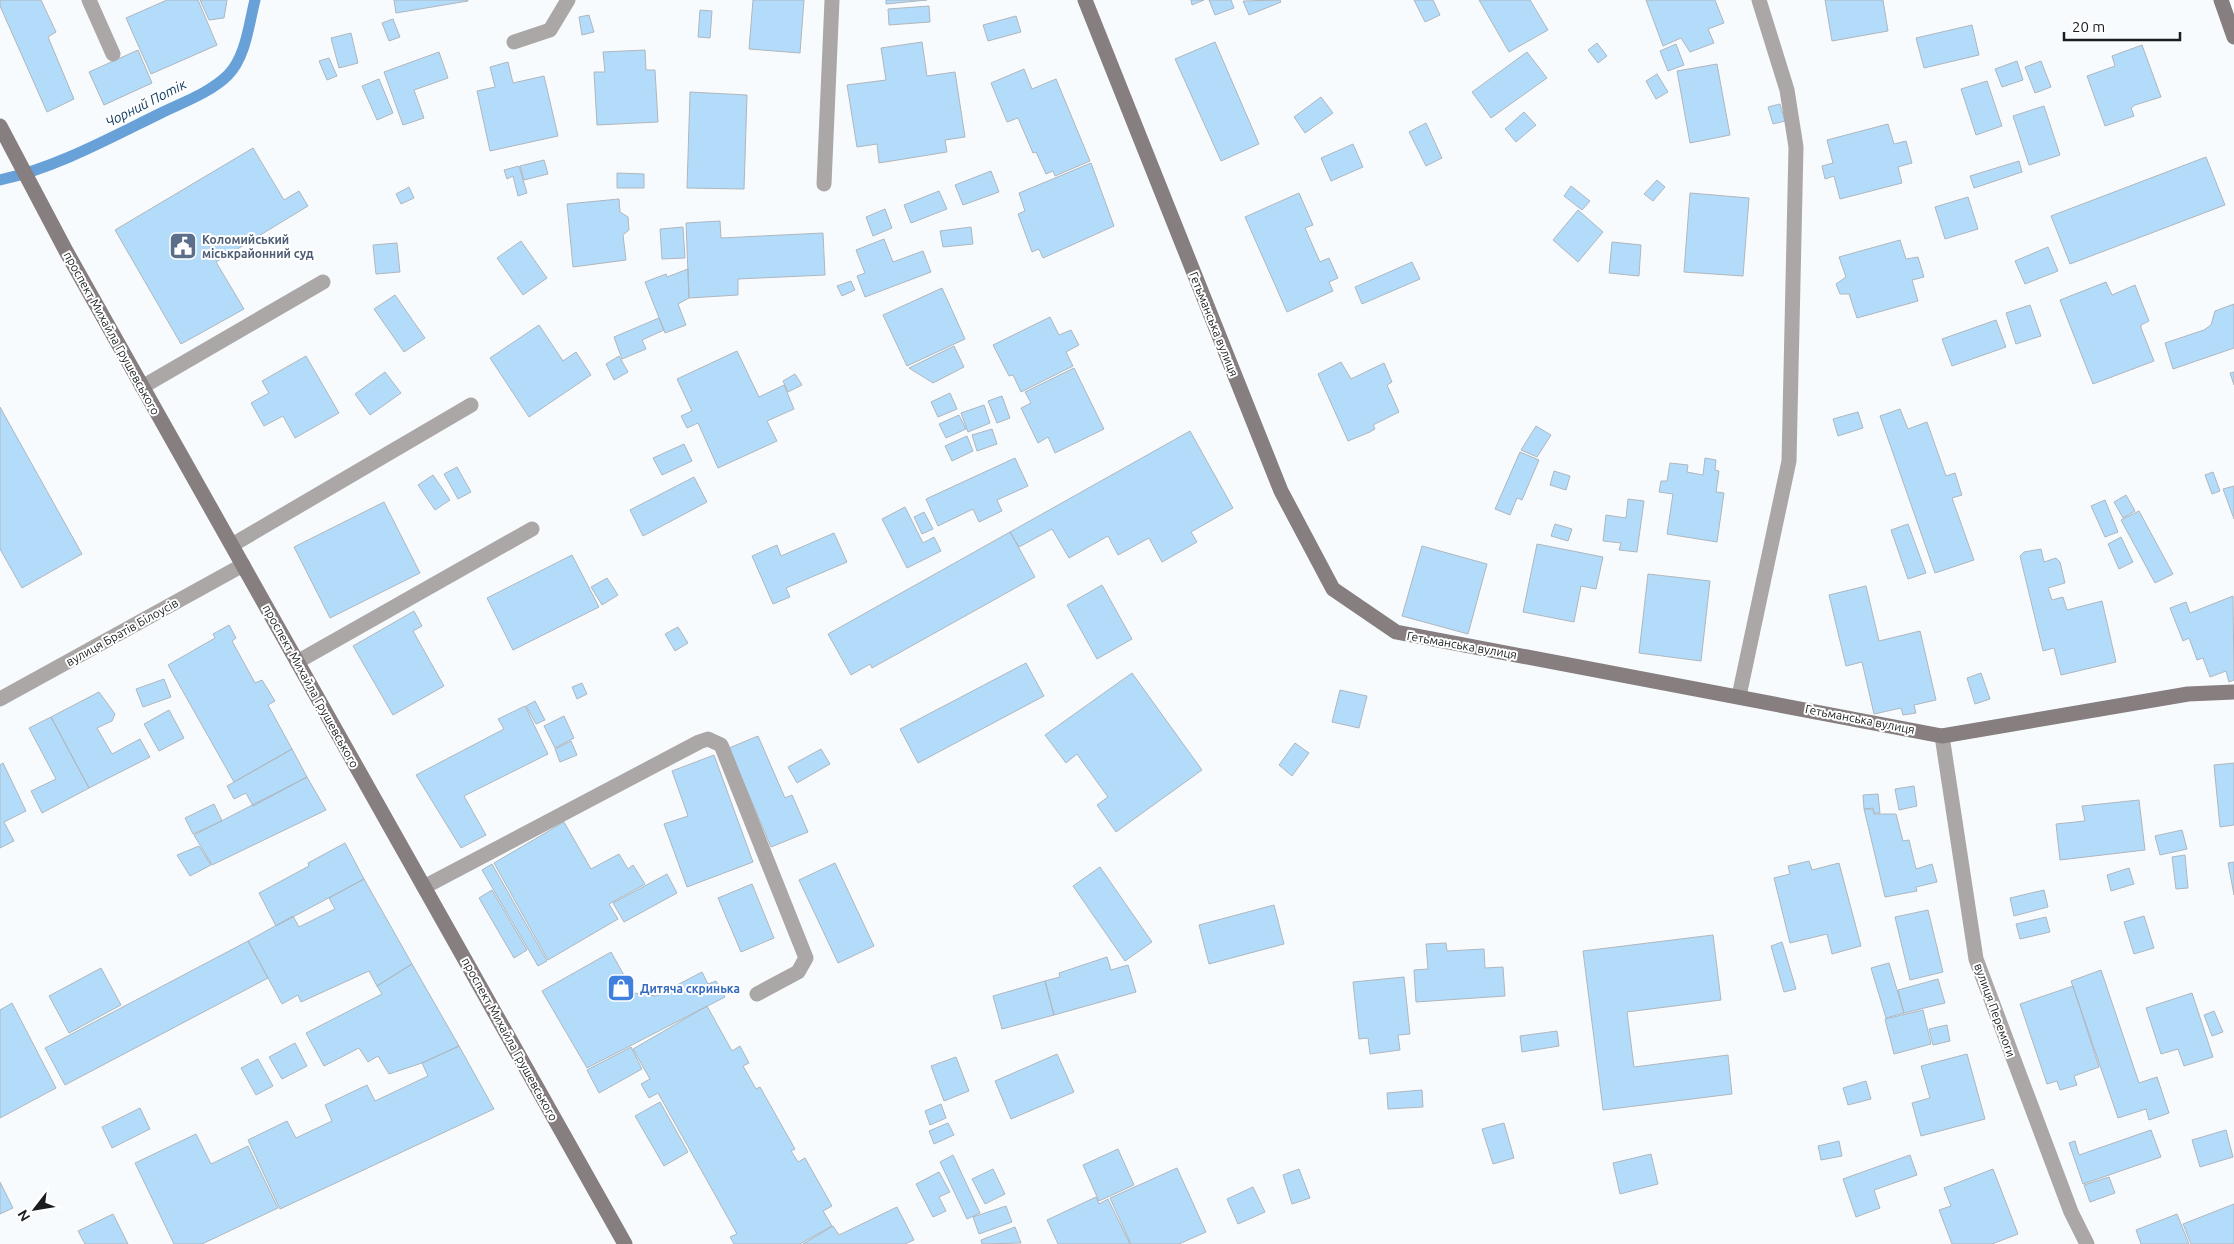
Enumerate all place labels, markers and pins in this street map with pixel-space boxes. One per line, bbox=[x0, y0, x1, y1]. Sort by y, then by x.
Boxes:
public building icon: Коломийський міськрайонний суд bbox=[168, 231, 198, 261]
place label: Коломийський міськрайонний суд bbox=[202, 233, 314, 260]
shop icon: Дитяча скринька bbox=[606, 973, 636, 1003]
place label: Дитяча скринька bbox=[640, 982, 740, 995]

